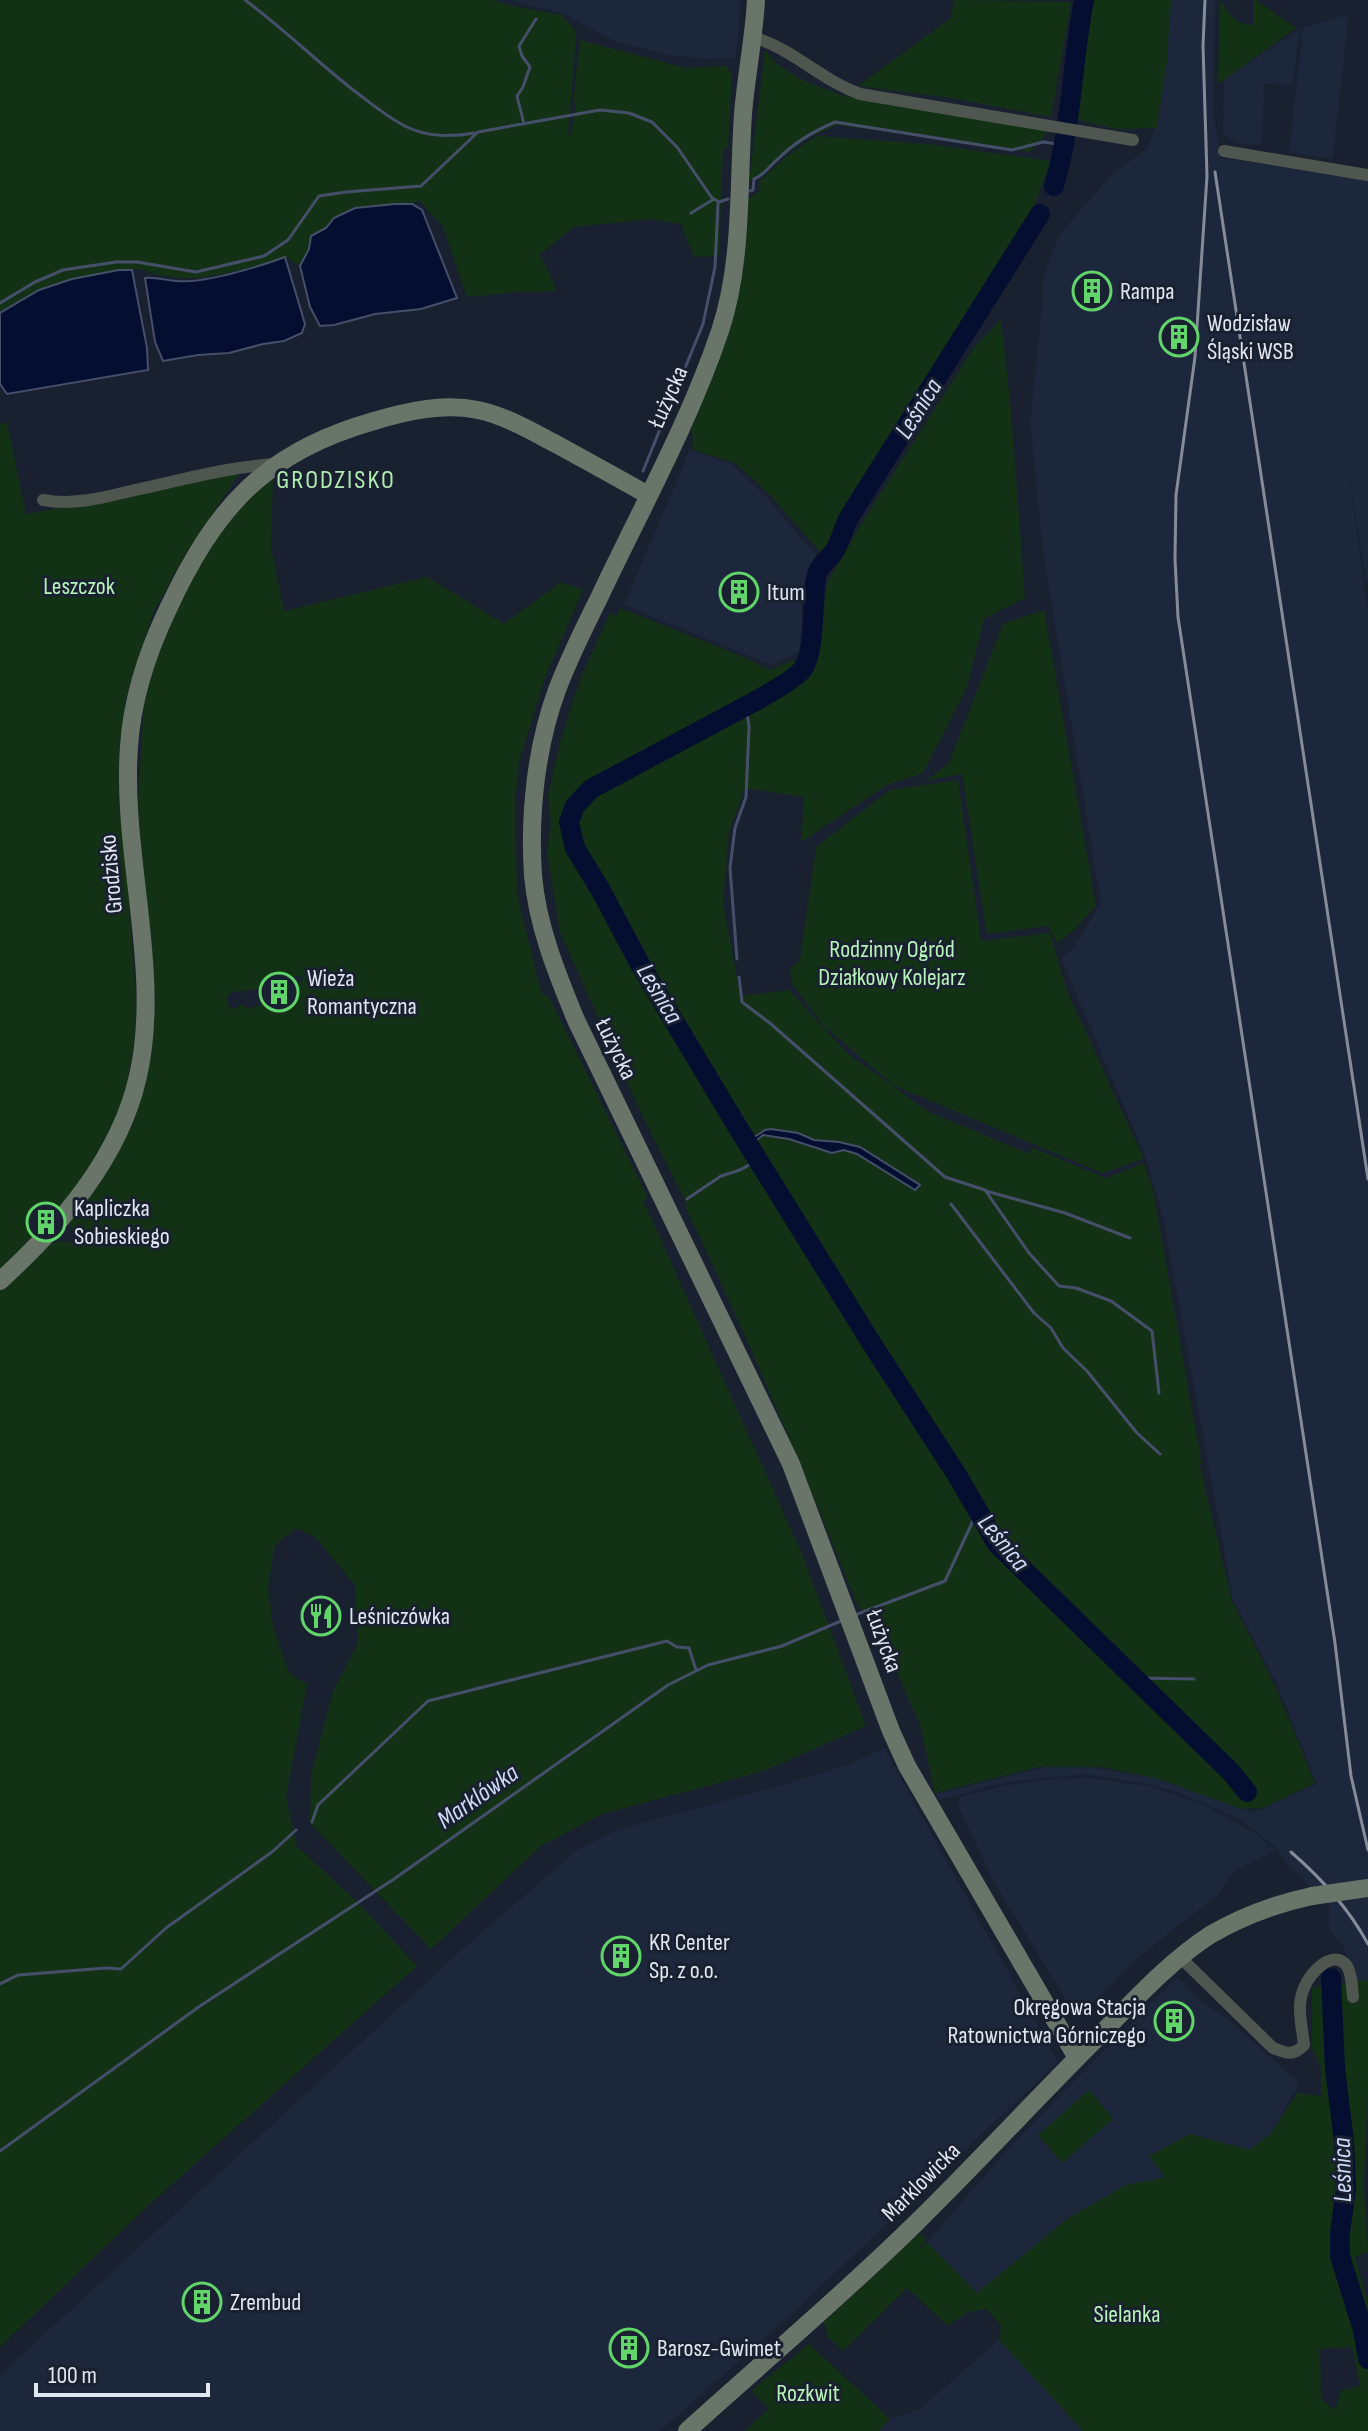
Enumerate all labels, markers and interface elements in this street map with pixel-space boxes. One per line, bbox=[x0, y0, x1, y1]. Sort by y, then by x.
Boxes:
building icon: Rampa bbox=[1071, 270, 1113, 312]
place label: Rampa bbox=[1120, 277, 1175, 306]
place label: Wodzisław Śląski WSB bbox=[1207, 309, 1294, 366]
building icon: Wodzisław Śląski WSB bbox=[1158, 316, 1200, 358]
street label: Łużycka bbox=[641, 362, 694, 433]
water label: Leśnica bbox=[889, 373, 950, 445]
district label: GRODZISKO bbox=[276, 465, 396, 496]
building icon: Itum bbox=[718, 571, 760, 613]
park label: Leszczok bbox=[43, 572, 115, 601]
place label: Itum bbox=[767, 578, 805, 607]
street label: Grodzisko bbox=[93, 833, 129, 915]
park label: Rodzinny Ogród Działkowy Kolejarz bbox=[818, 935, 966, 992]
water label: Leśnica bbox=[629, 958, 689, 1030]
place label: Wieża Romantyczna bbox=[307, 964, 417, 1021]
building icon: Wieża Romantyczna bbox=[258, 971, 300, 1013]
street label: Łużycka bbox=[588, 1013, 643, 1084]
place label: Kapliczka Sobieskiego bbox=[74, 1194, 170, 1251]
building icon: Kapliczka Sobieskiego bbox=[25, 1201, 67, 1243]
water label: Leśnica bbox=[971, 1508, 1036, 1578]
restaurant icon: Leśniczówka bbox=[300, 1595, 342, 1637]
place label: Leśniczówka bbox=[349, 1602, 450, 1631]
street label: Łużycka bbox=[859, 1605, 909, 1676]
water label: Marklówka bbox=[431, 1758, 525, 1836]
place label: KR Center Sp. z o.o. bbox=[649, 1928, 730, 1985]
building icon: KR Center Sp. z o.o. bbox=[600, 1935, 642, 1977]
place label: Okręgowa Stacja Ratownictwa Górniczego bbox=[947, 1993, 1146, 2050]
building icon: Okręgowa Stacja Ratownictwa Górniczego bbox=[1153, 2000, 1195, 2042]
street label: Marklowicka bbox=[875, 2136, 967, 2228]
water label: Leśnica bbox=[1327, 2137, 1359, 2203]
building icon: Zrembud bbox=[181, 2281, 223, 2323]
place label: Zrembud bbox=[230, 2288, 301, 2317]
park label: Sielanka bbox=[1094, 2300, 1160, 2329]
building icon: Barosz-Gwimet bbox=[608, 2327, 650, 2369]
place label: Barosz-Gwimet bbox=[657, 2334, 781, 2363]
scale bar bbox=[36, 2347, 208, 2397]
text: 100 m bbox=[48, 2361, 97, 2390]
park label: Rozkwit bbox=[776, 2379, 840, 2408]

